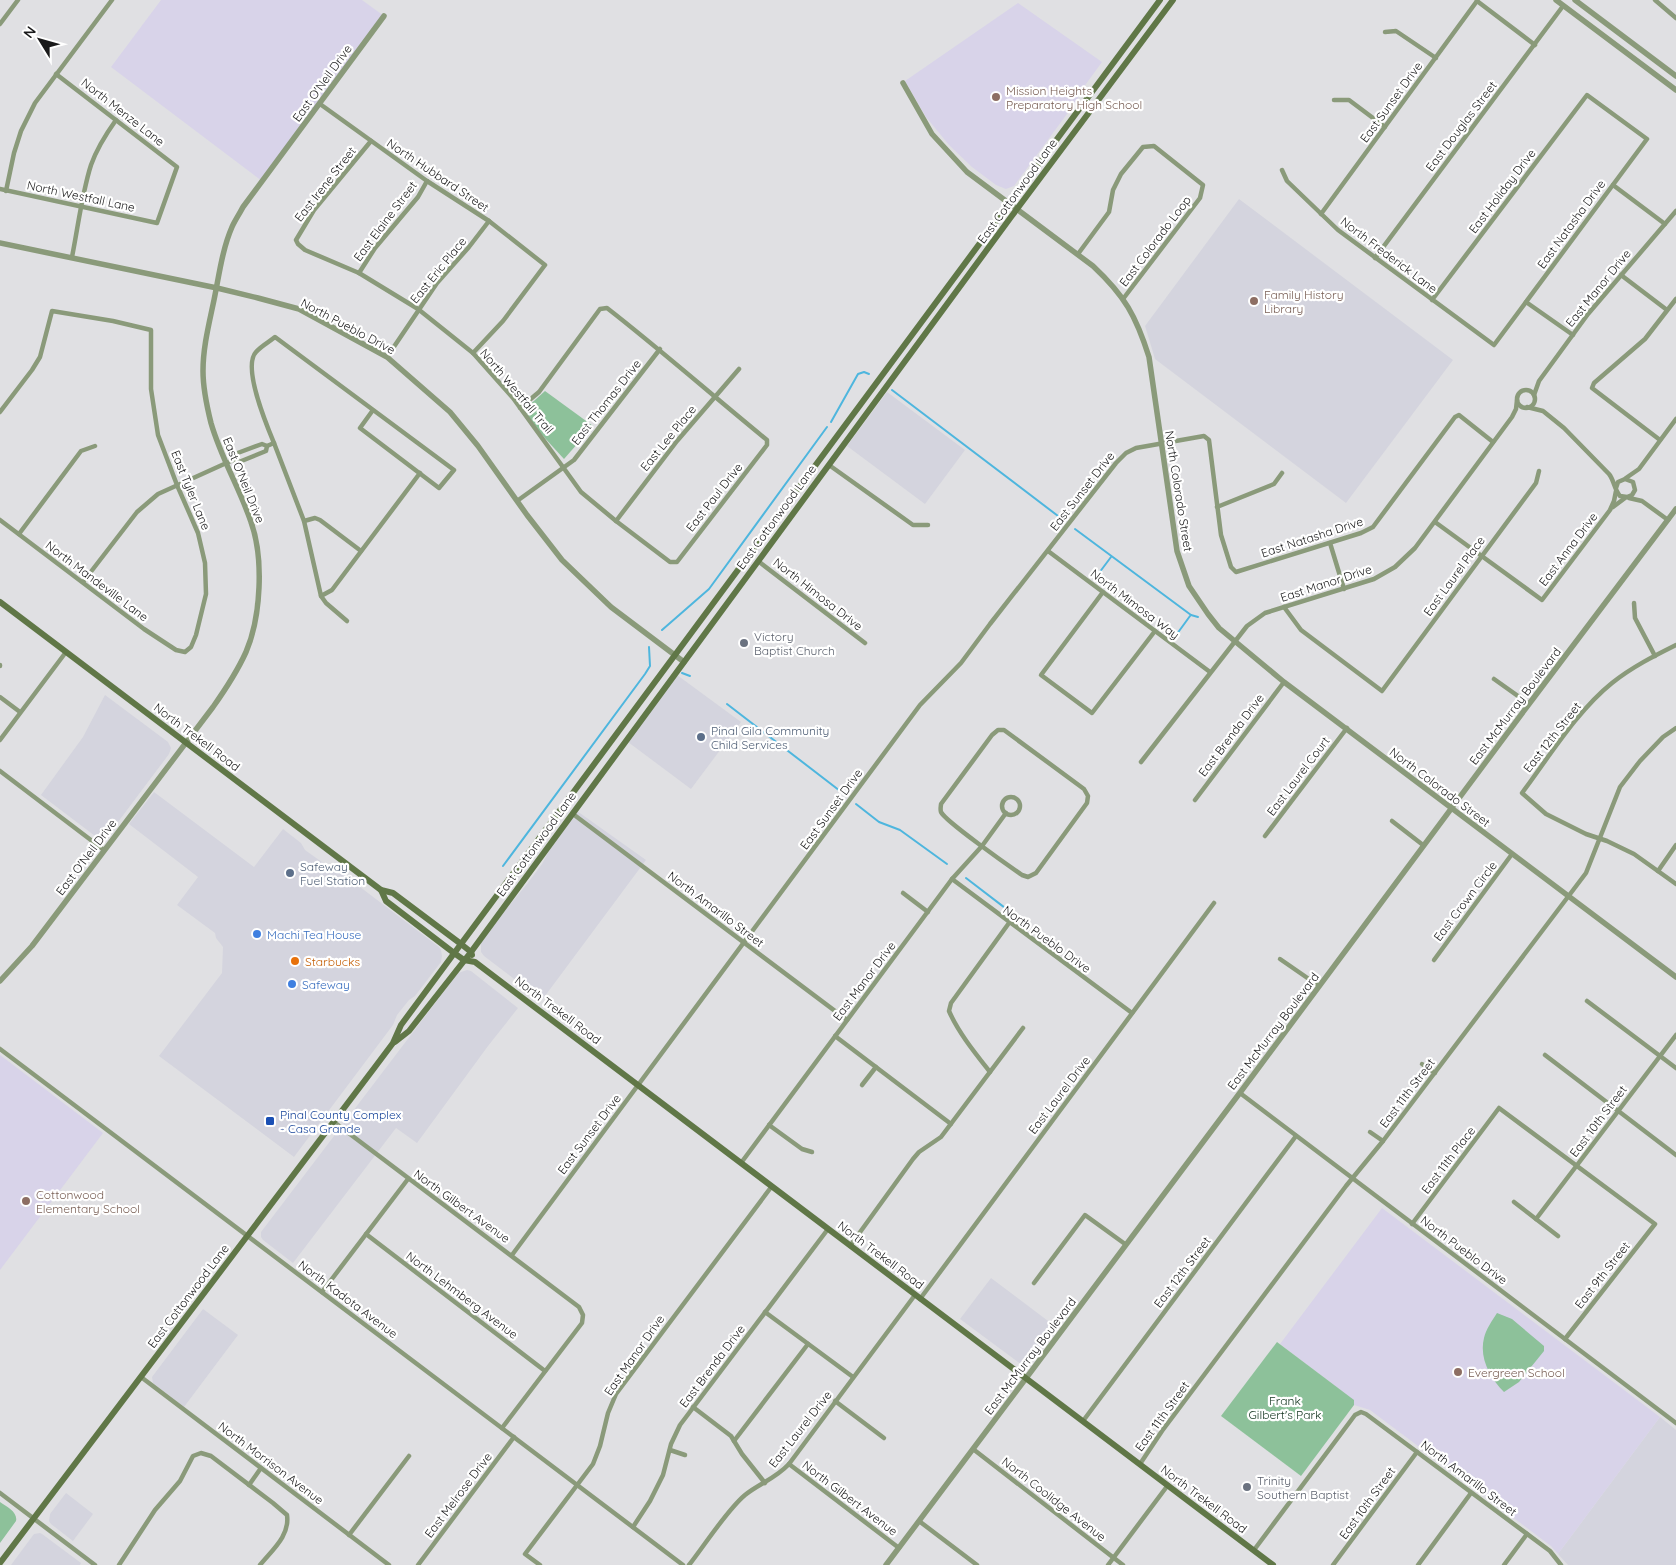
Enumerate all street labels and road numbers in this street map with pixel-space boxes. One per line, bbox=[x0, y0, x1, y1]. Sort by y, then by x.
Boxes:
street label: East O'Neil Drive bbox=[289, 41, 355, 124]
street label: East Sunset Drive bbox=[1357, 59, 1425, 145]
street label: North Menze Lane bbox=[78, 75, 168, 149]
street label: East Douglas Street bbox=[1422, 78, 1500, 174]
street label: North Hubbard Street bbox=[384, 135, 492, 215]
street label: East Cottonwood Lane bbox=[974, 136, 1060, 246]
street label: East Irene Street bbox=[291, 144, 359, 224]
street label: East Holiday Drive bbox=[1465, 146, 1539, 236]
street label: East Natasha Drive bbox=[1534, 176, 1608, 271]
street label: North Westfall Lane bbox=[26, 177, 137, 215]
street label: East Elaine Street bbox=[350, 178, 420, 264]
street label: East Colorado Loop bbox=[1116, 193, 1194, 289]
street label: North Frederick Lane bbox=[1338, 214, 1440, 296]
street label: East Eric Place bbox=[407, 234, 469, 306]
street label: East Manor Drive bbox=[1562, 246, 1634, 330]
street label: North Pueblo Drive bbox=[298, 295, 398, 357]
street label: North Westfall Trail bbox=[477, 345, 557, 437]
street label: East Thomas Drive bbox=[568, 356, 644, 448]
street label: East Lee Place bbox=[637, 402, 699, 474]
street label: North Colorado Street bbox=[1162, 430, 1196, 552]
street label: East O'Neil Drive bbox=[220, 435, 268, 525]
street label: East Tyler Lane bbox=[168, 448, 214, 532]
street label: East Sunset Drive bbox=[1046, 448, 1118, 534]
street label: East Paul Drive bbox=[683, 459, 746, 534]
street label: East Cottonwood Lane bbox=[733, 462, 819, 572]
street label: East Anna Drive bbox=[1535, 509, 1601, 589]
street label: East Natasha Drive bbox=[1259, 513, 1365, 561]
street label: East Laurel Place bbox=[1420, 533, 1488, 619]
street label: North Mandeville Lane bbox=[43, 538, 151, 625]
street label: North Himosa Drive bbox=[770, 554, 866, 634]
street label: East Manor Drive bbox=[1278, 561, 1374, 605]
street label: North Mimosa Way bbox=[1088, 566, 1182, 642]
street label: East McMurray Boulevard bbox=[1466, 644, 1564, 768]
street label: East Brenda Drive bbox=[1195, 691, 1267, 779]
street label: East 12th Street bbox=[1520, 699, 1584, 775]
street label: North Trekell Road bbox=[151, 700, 243, 774]
street label: East Laurel Court bbox=[1263, 733, 1333, 819]
street label: North Colorado Street bbox=[1387, 744, 1493, 830]
street label: East Sunset Drive bbox=[797, 766, 865, 852]
street label: East Cottonwood Lane bbox=[493, 789, 579, 899]
street label: East O'Neil Drive bbox=[52, 816, 120, 898]
street label: East Crown Circle bbox=[1430, 858, 1500, 944]
street label: North Amarillo Street bbox=[665, 868, 767, 950]
street label: North Pueblo Drive bbox=[1000, 902, 1094, 976]
street label: East Manor Drive bbox=[829, 938, 899, 1024]
street label: East McMurray Boulevard bbox=[1224, 969, 1322, 1093]
street label: North Trekell Road bbox=[512, 973, 604, 1047]
street label: East Laurel Drive bbox=[1025, 1053, 1093, 1137]
street label: East 11th Street bbox=[1376, 1055, 1438, 1131]
street label: East 10th Street bbox=[1566, 1082, 1630, 1160]
street label: East Sunset Drive bbox=[554, 1091, 624, 1177]
street label: East 11th Place bbox=[1418, 1123, 1478, 1197]
street label: North Gilbert Avenue bbox=[411, 1166, 513, 1246]
street label: North Pueblo Drive bbox=[1418, 1212, 1511, 1288]
street label: North Trekell Road bbox=[835, 1218, 927, 1292]
street label: East 12th Street bbox=[1150, 1234, 1214, 1310]
street label: East 9th Street bbox=[1571, 1239, 1633, 1311]
street label: East Cottonwood Lane bbox=[144, 1241, 232, 1351]
street label: North Lehmberg Avenue bbox=[403, 1248, 521, 1342]
street label: North Kadota Avenue bbox=[295, 1257, 401, 1341]
street label: East McMurray Boulevard bbox=[981, 1294, 1079, 1418]
street label: East Manor Drive bbox=[601, 1312, 668, 1398]
street label: East Brenda Drive bbox=[676, 1322, 748, 1410]
street label: East 11th Street bbox=[1132, 1378, 1192, 1454]
street label: East Laurel Drive bbox=[765, 1387, 835, 1470]
street label: North Morrison Avenue bbox=[215, 1419, 327, 1508]
street label: North Amarillo Street bbox=[1418, 1437, 1520, 1519]
street label: East Melrose Drive bbox=[421, 1449, 495, 1541]
street label: North Coolidge Avenue bbox=[999, 1454, 1109, 1544]
street label: North Gilbert Avenue bbox=[799, 1457, 901, 1539]
street label: North Trekell Road bbox=[1158, 1462, 1250, 1536]
street label: East 10th Street bbox=[1336, 1464, 1398, 1542]

